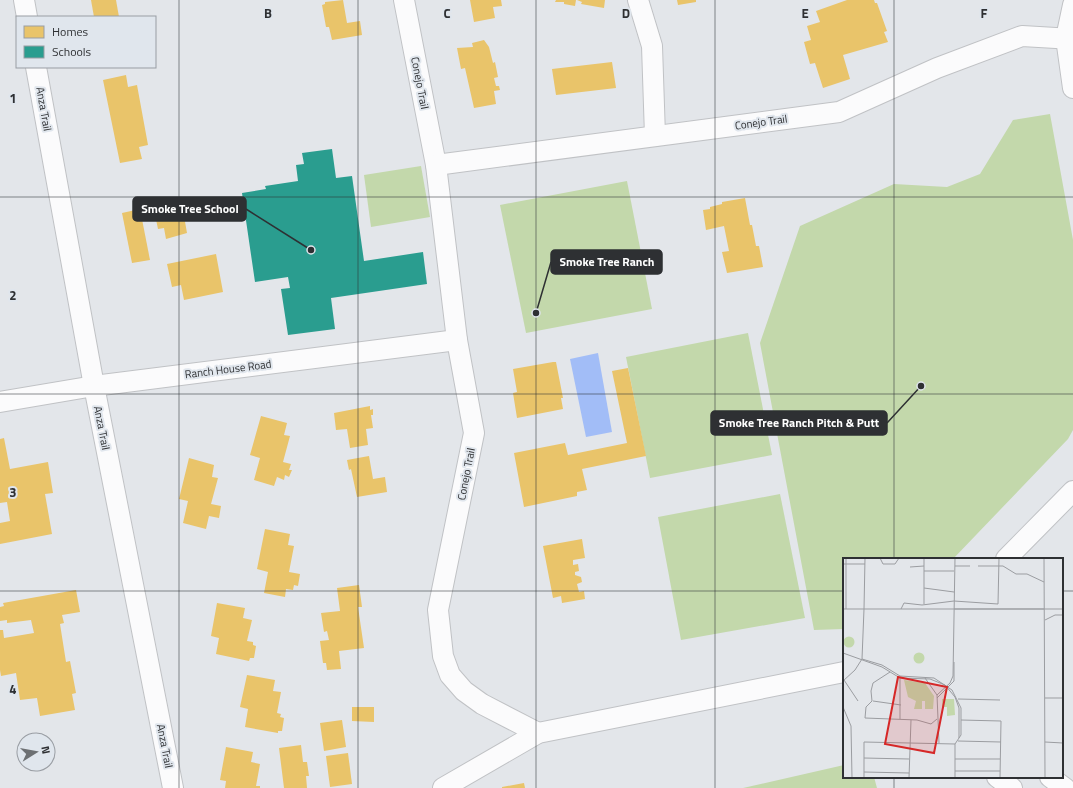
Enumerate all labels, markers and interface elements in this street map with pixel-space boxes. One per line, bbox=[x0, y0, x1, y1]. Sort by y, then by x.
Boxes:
text: B bbox=[264, 3, 272, 23]
text: C bbox=[443, 3, 451, 23]
text: D bbox=[622, 3, 630, 23]
text: E bbox=[801, 3, 809, 23]
text: F bbox=[981, 3, 988, 23]
legend bbox=[16, 16, 156, 68]
text: Homes bbox=[52, 22, 88, 41]
text: Schools bbox=[52, 42, 92, 61]
street label: Conejo Trail bbox=[407, 56, 433, 110]
street label: Anza Trail bbox=[32, 86, 56, 132]
text: 1 bbox=[9, 88, 17, 108]
street label: Conejo Trail bbox=[734, 110, 788, 134]
callout: Smoke Tree School bbox=[133, 197, 246, 221]
text: Smoke Tree School bbox=[141, 199, 239, 218]
callout: Smoke Tree Ranch bbox=[551, 250, 662, 274]
text: Smoke Tree Ranch bbox=[560, 252, 654, 271]
text: 2 bbox=[9, 285, 17, 305]
street label: Ranch House Road bbox=[184, 356, 272, 382]
street label: Anza Trail bbox=[90, 405, 114, 451]
callout: Smoke Tree Ranch Pitch & Putt bbox=[711, 411, 887, 435]
text: Smoke Tree Ranch Pitch & Putt bbox=[719, 413, 880, 432]
street label: Conejo Trail bbox=[453, 447, 479, 501]
text: 3 bbox=[9, 482, 17, 502]
inset map bbox=[843, 558, 1063, 778]
text: 4 bbox=[9, 679, 17, 699]
street label: Anza Trail bbox=[153, 723, 177, 769]
north arrow bbox=[16, 732, 56, 772]
text: N bbox=[37, 745, 54, 755]

